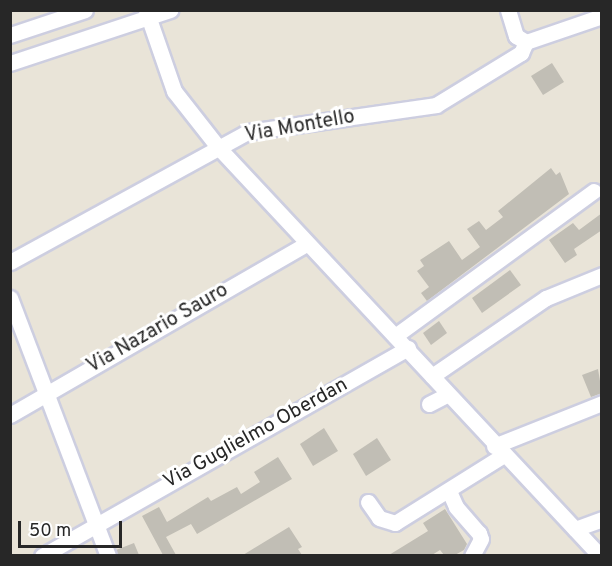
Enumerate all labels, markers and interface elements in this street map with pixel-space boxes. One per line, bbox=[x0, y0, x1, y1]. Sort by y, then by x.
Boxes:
street label: Via Montello bbox=[243, 106, 357, 148]
street label: Via Nazario Sauro bbox=[83, 279, 233, 379]
street label: Via Guglielmo Oberdan bbox=[160, 373, 352, 495]
scale bar bbox=[21, 509, 124, 547]
text: 50 m bbox=[29, 520, 71, 543]

